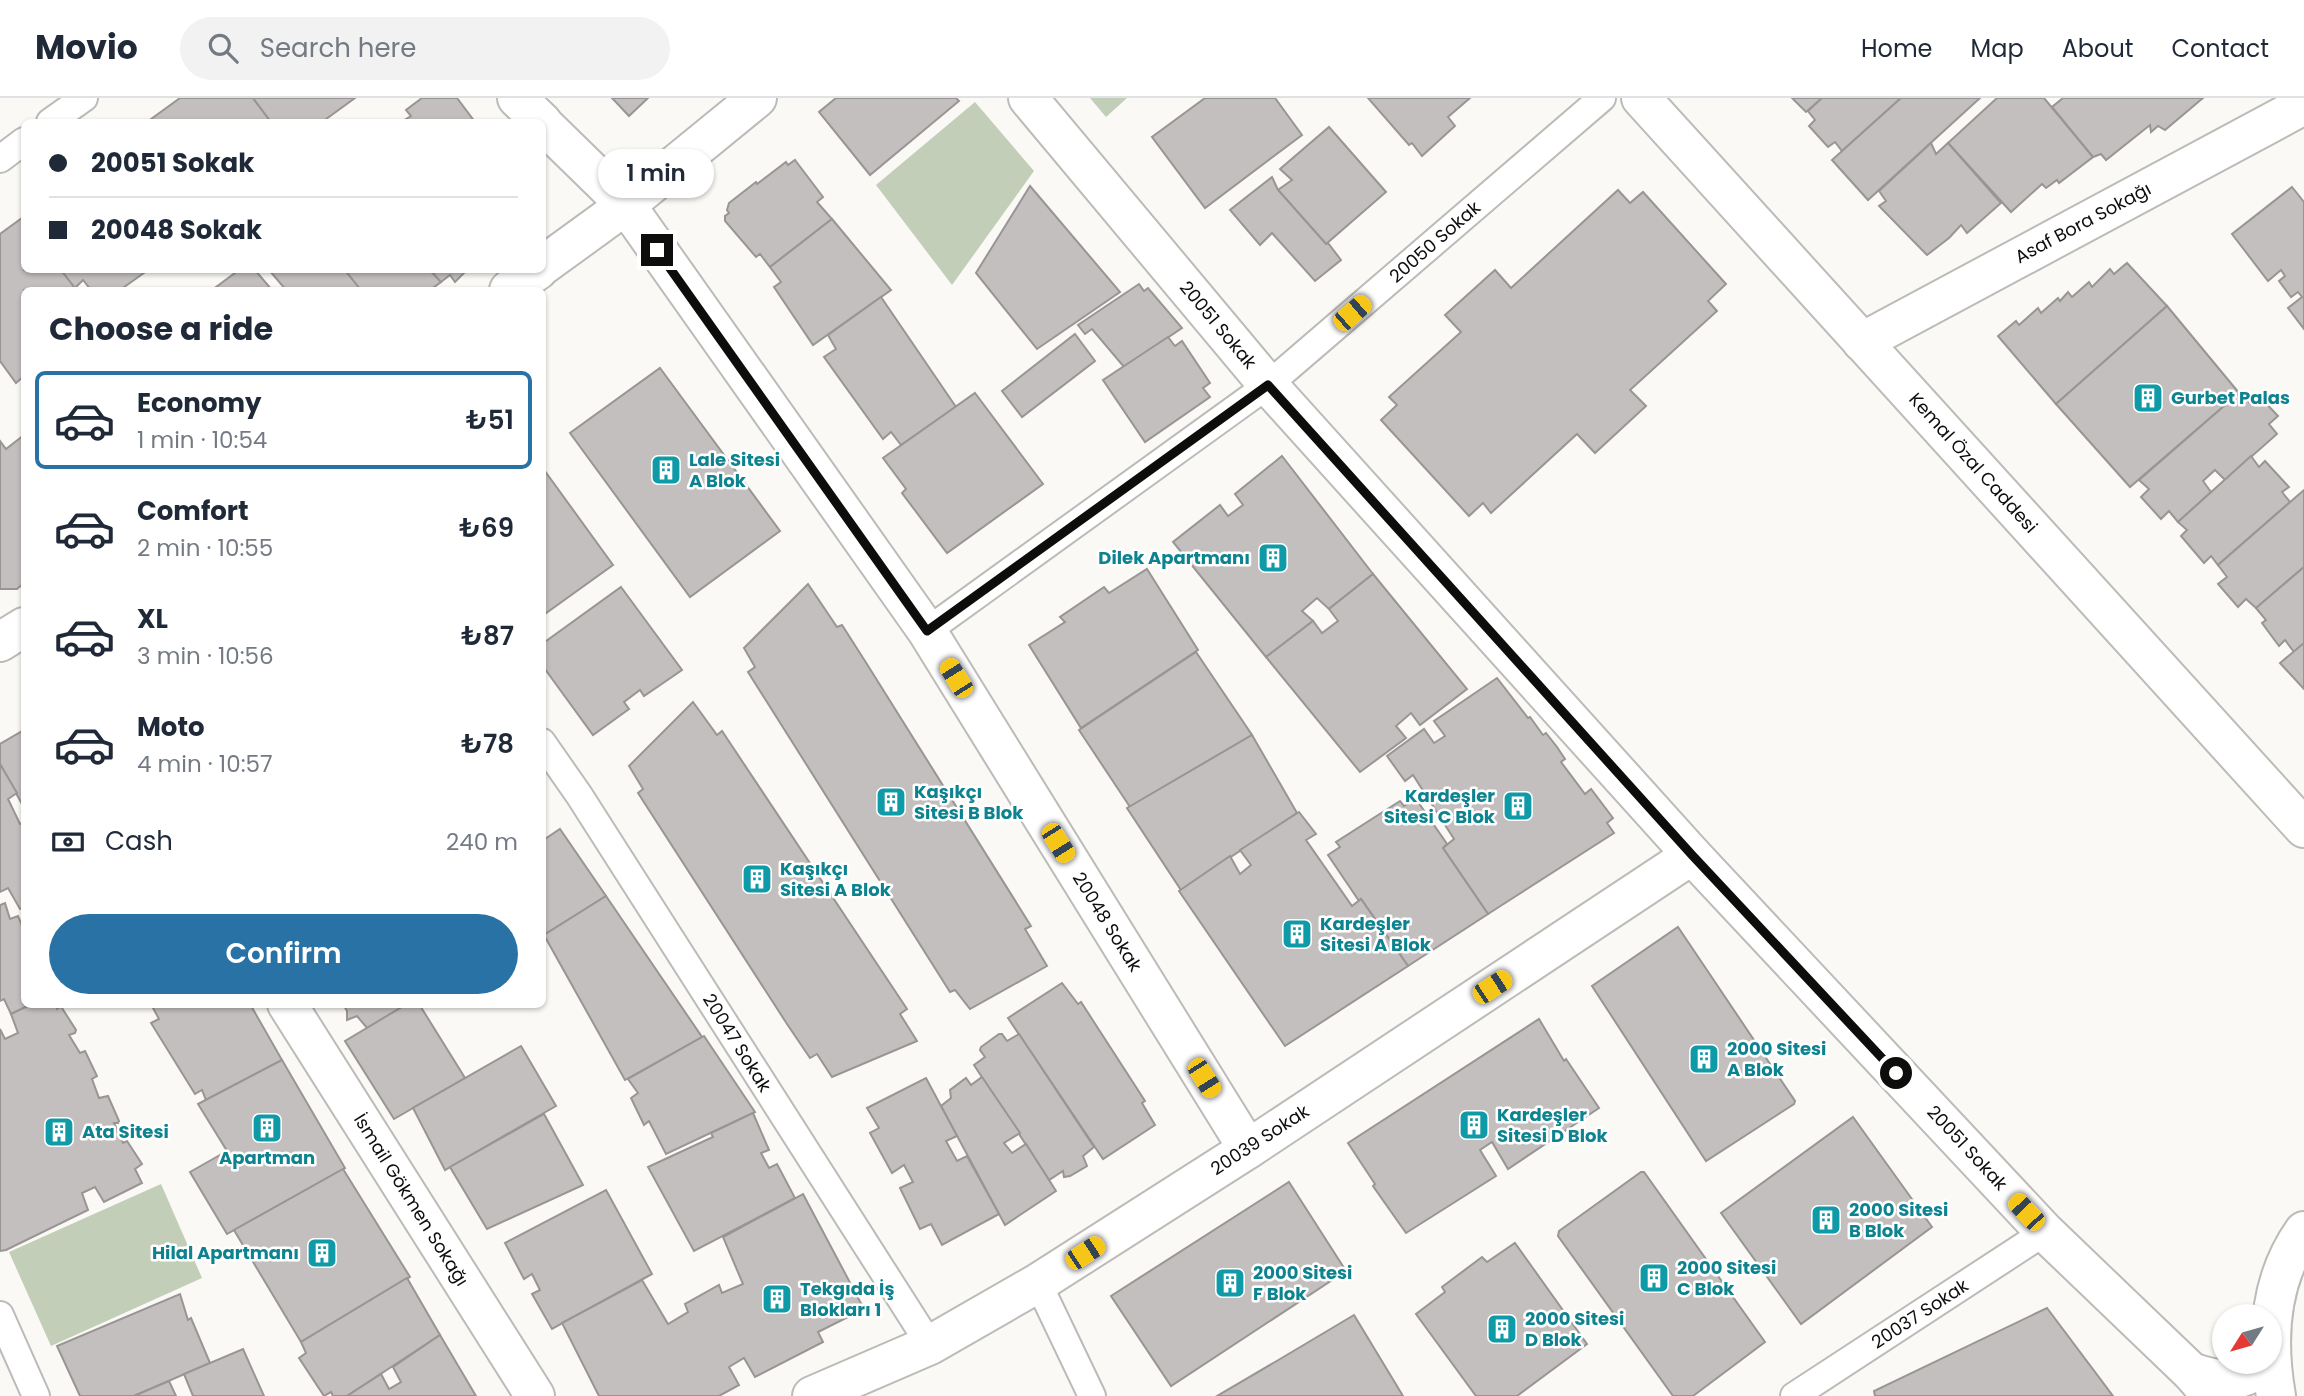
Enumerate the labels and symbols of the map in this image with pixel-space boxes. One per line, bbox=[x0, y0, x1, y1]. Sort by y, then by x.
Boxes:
callout: 1 min bbox=[599, 149, 715, 198]
street label: Asaf Bora Sokağı bbox=[2010, 176, 2155, 269]
street label: 20050 Sokak bbox=[1384, 195, 1486, 288]
route end bbox=[641, 234, 673, 266]
street label: 20051 Sokak bbox=[1174, 275, 1263, 374]
car bbox=[1330, 291, 1375, 335]
building icon: Gurbet Palas bbox=[2131, 381, 2165, 415]
place label: Gurbet Palas bbox=[2171, 385, 2290, 410]
street label: Kemal Özal Caddesi bbox=[1904, 387, 2043, 538]
place label: Lale Sitesi A Blok bbox=[689, 447, 780, 493]
building icon: Lale Sitesi A Blok bbox=[649, 453, 683, 487]
building icon: Dilek Apartmanı bbox=[1256, 541, 1290, 575]
place label: Dilek Apartmanı bbox=[1098, 545, 1250, 570]
car bbox=[936, 655, 977, 701]
place label: Kaşıkçı Sitesi B Blok bbox=[914, 779, 1024, 825]
place label: Kardeşler Sitesi C Blok bbox=[1384, 783, 1496, 829]
building icon: Kaşıkçı Sitesi B Blok bbox=[874, 785, 908, 819]
building icon: Kardeşler Sitesi C Blok bbox=[1501, 789, 1535, 823]
car bbox=[1038, 820, 1079, 866]
place label: Kaşıkçı Sitesi A Blok bbox=[780, 856, 892, 902]
building icon: Kaşıkçı Sitesi A Blok bbox=[740, 862, 774, 896]
street label: 20048 Sokak bbox=[1067, 867, 1148, 977]
place label: Kardeşler Sitesi A Blok bbox=[1320, 911, 1432, 957]
building icon: Kardeşler Sitesi A Blok bbox=[1280, 917, 1314, 951]
car bbox=[1469, 967, 1516, 1007]
street label: 20047 Sokak bbox=[697, 989, 778, 1097]
place label: 2000 Sitesi A Blok bbox=[1727, 1036, 1826, 1082]
building icon: 2000 Sitesi A Blok bbox=[1687, 1042, 1721, 1076]
car bbox=[1184, 1055, 1225, 1101]
route start bbox=[1880, 1057, 1912, 1089]
street label: 20039 Sokak bbox=[1206, 1098, 1314, 1181]
street label: 20051 Sokak bbox=[1922, 1100, 2014, 1196]
place label: Kardeşler Sitesi D Blok bbox=[1497, 1102, 1608, 1148]
building icon: Kardeşler Sitesi D Blok bbox=[1457, 1108, 1491, 1142]
street label: İsmail Gökmen Sokağı bbox=[348, 1109, 475, 1291]
building icon: Apartman bbox=[250, 1111, 284, 1145]
building icon: Ata Sitesi bbox=[42, 1115, 76, 1149]
place label: Ata Sitesi bbox=[82, 1119, 169, 1144]
place label: Apartman bbox=[219, 1145, 315, 1170]
car bbox=[2004, 1189, 2049, 1235]
place label: 2000 Sitesi B Blok bbox=[1849, 1197, 1948, 1243]
building icon: 2000 Sitesi B Blok bbox=[1809, 1203, 1843, 1237]
car bbox=[1062, 1233, 1109, 1273]
building icon: Hilal Apartmanı bbox=[305, 1236, 339, 1270]
place label: Hilal Apartmanı bbox=[152, 1240, 299, 1265]
place label: 2000 Sitesi C Blok bbox=[1677, 1255, 1776, 1301]
place label: 2000 Sitesi F Blok bbox=[1253, 1260, 1352, 1306]
building icon: 2000 Sitesi C Blok bbox=[1637, 1261, 1671, 1295]
building icon: 2000 Sitesi F Blok bbox=[1213, 1266, 1247, 1300]
street label: 20037 Sokak bbox=[1866, 1272, 1974, 1354]
place label: Tekgıda İş Blokları 1 bbox=[800, 1276, 894, 1322]
building icon: Tekgıda İş Blokları 1 bbox=[760, 1282, 794, 1316]
north arrow bbox=[2212, 1304, 2282, 1374]
place label: 2000 Sitesi D Blok bbox=[1525, 1306, 1624, 1352]
building icon: 2000 Sitesi D Blok bbox=[1485, 1312, 1519, 1346]

